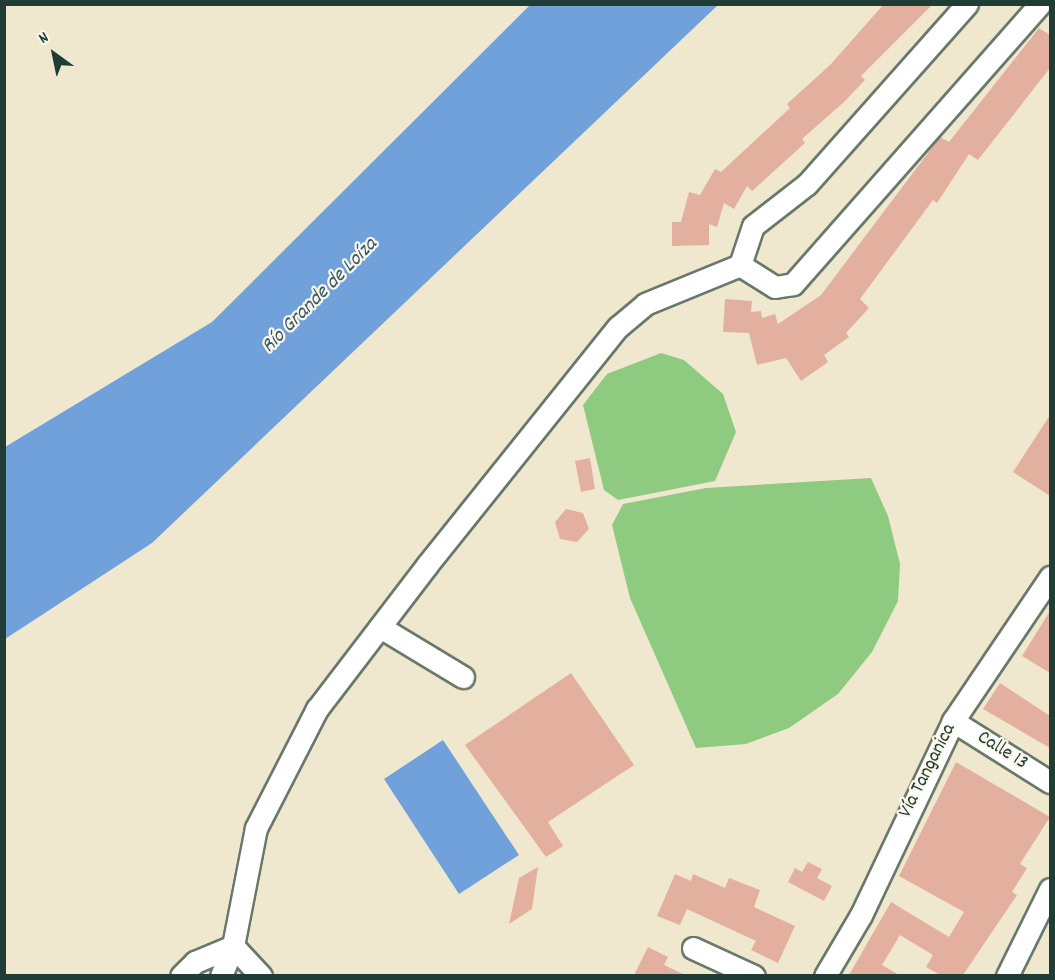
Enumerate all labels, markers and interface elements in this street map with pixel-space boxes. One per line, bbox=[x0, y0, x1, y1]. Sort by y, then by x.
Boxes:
north arrow bbox=[24, 24, 84, 84]
text: N bbox=[34, 27, 54, 50]
water label: Río Grande de Loíza bbox=[257, 233, 383, 359]
street label: Vía Tanganica bbox=[894, 720, 962, 822]
street label: Calle 13 bbox=[972, 726, 1032, 776]

